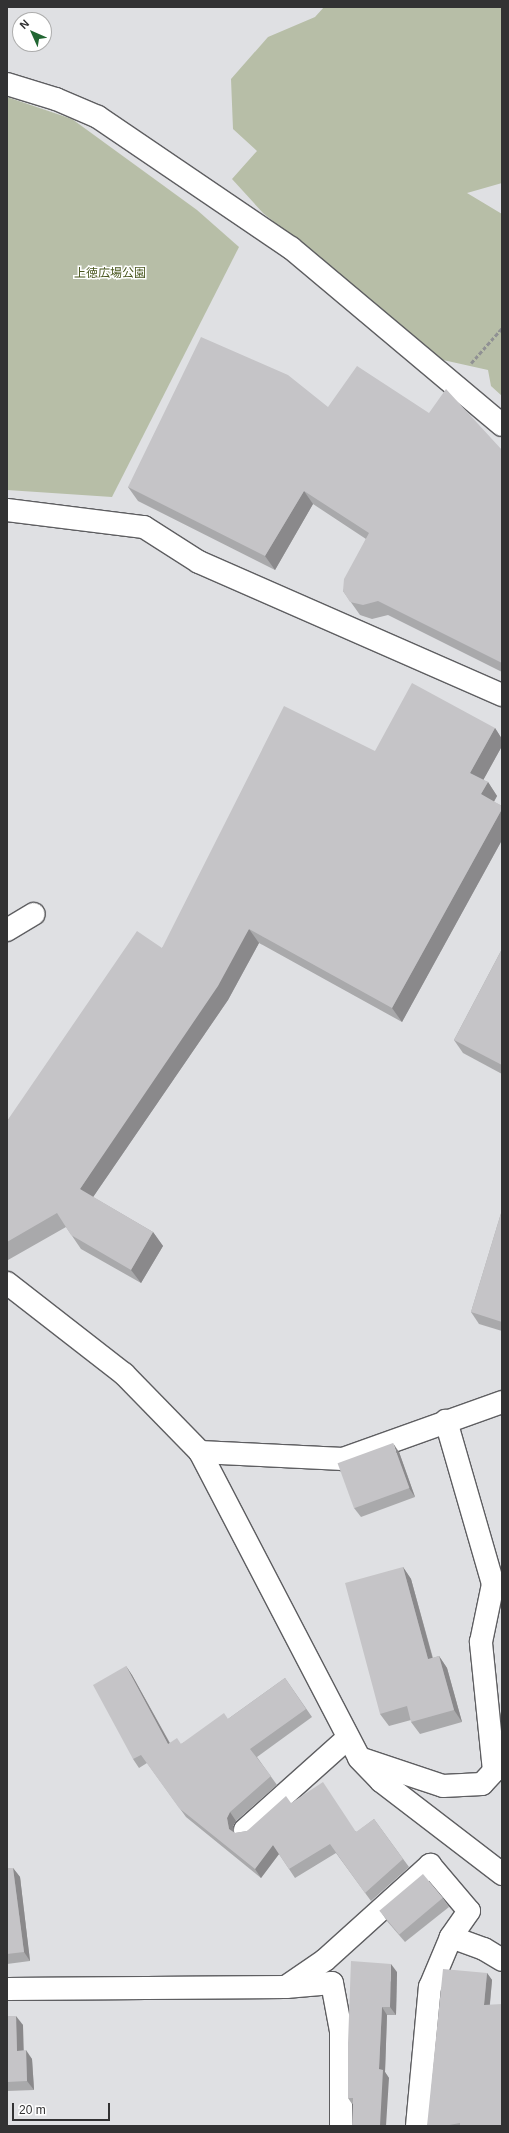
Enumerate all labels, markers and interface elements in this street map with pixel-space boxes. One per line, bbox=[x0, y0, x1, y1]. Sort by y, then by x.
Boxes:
north arrow bbox=[12, 12, 52, 52]
text: N bbox=[17, 17, 31, 31]
park label: 上徳広場公園 bbox=[74, 267, 146, 281]
scale bar bbox=[14, 2095, 112, 2121]
text: 20 m bbox=[19, 2103, 46, 2117]

